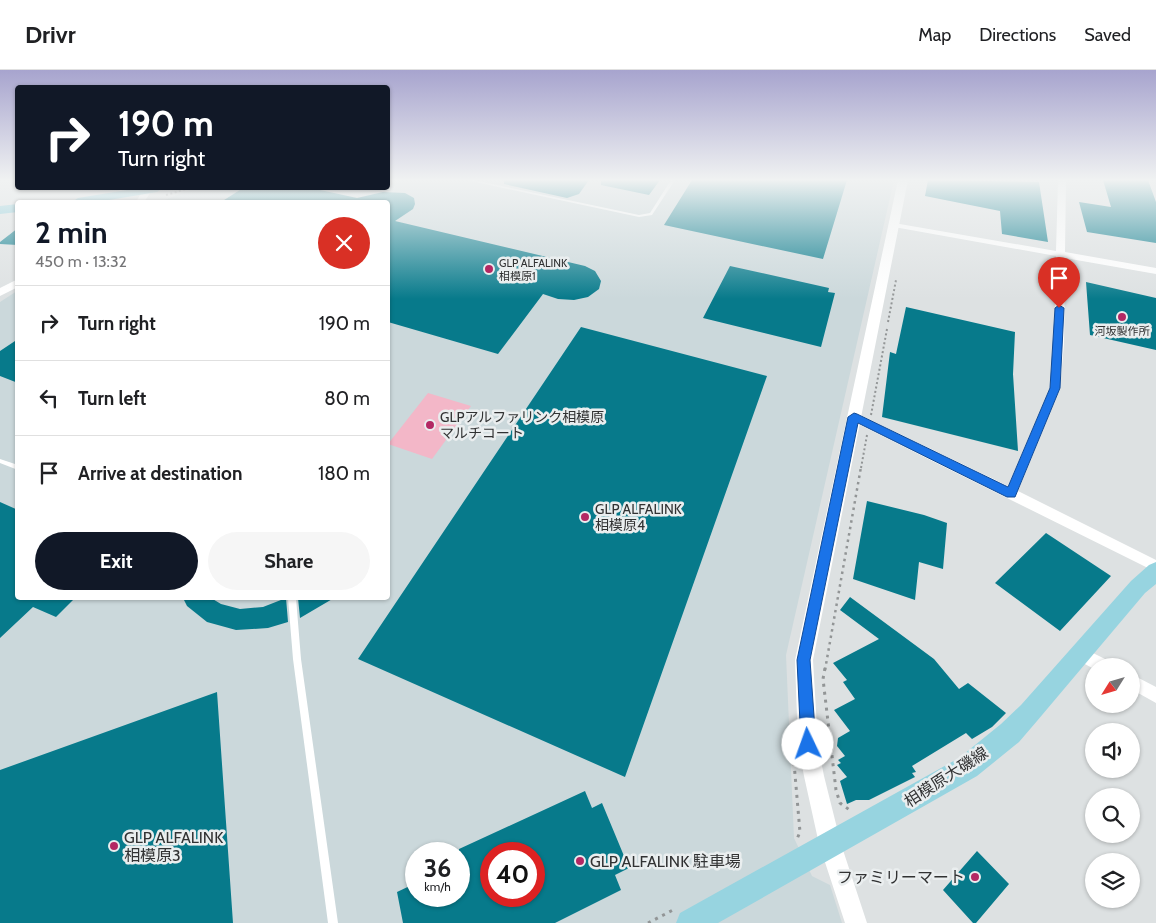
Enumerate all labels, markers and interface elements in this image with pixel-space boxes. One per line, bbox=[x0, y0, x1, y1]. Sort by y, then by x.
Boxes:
text: Drivr bbox=[25, 20, 76, 49]
text: Map bbox=[918, 24, 951, 46]
text: Directions bbox=[979, 24, 1056, 46]
text: Saved bbox=[1084, 24, 1131, 46]
text: 190 m bbox=[118, 102, 214, 145]
icon: right bbox=[35, 105, 100, 170]
text: Turn right bbox=[118, 145, 205, 172]
text: 2 min bbox=[35, 214, 107, 251]
button: close bbox=[318, 217, 370, 269]
text: 450 m · 13:32 bbox=[35, 252, 127, 271]
place label: GLP ALFALINK 相模原1 bbox=[499, 256, 568, 283]
pin bbox=[1038, 257, 1080, 308]
marker: GLP ALFALINK 相模原1 bbox=[483, 263, 495, 275]
icon: arrive bbox=[1045, 264, 1073, 292]
icon: right bbox=[35, 309, 63, 337]
marker: 河坂製作所 bbox=[1116, 311, 1128, 323]
text: Turn right bbox=[78, 312, 156, 335]
text: 190 m bbox=[319, 312, 370, 335]
place label: 河坂製作所 bbox=[1095, 324, 1150, 338]
icon: left bbox=[35, 384, 63, 412]
text: Turn left bbox=[78, 387, 146, 410]
text: 80 m bbox=[324, 387, 370, 410]
place label: GLPアルファリンク相模原 マルチコート bbox=[440, 408, 604, 442]
marker: GLPアルファリンク相模原 マルチコート bbox=[424, 419, 436, 431]
icon: arrive bbox=[35, 459, 63, 487]
text: Arrive at destination bbox=[78, 462, 242, 485]
text: 180 m bbox=[318, 462, 370, 485]
place label: GLP ALFALINK 相模原4 bbox=[595, 500, 682, 534]
marker: GLP ALFALINK 相模原4 bbox=[579, 511, 591, 523]
button: Exit bbox=[35, 532, 198, 590]
button: Share bbox=[208, 532, 370, 590]
north arrow bbox=[1085, 658, 1140, 712]
map controls bbox=[1085, 658, 1140, 908]
position arrow bbox=[781, 717, 833, 769]
button: sound bbox=[1085, 723, 1140, 778]
street label: 相模原大磯線 bbox=[901, 743, 991, 811]
button: search bbox=[1085, 788, 1140, 843]
place label: GLP ALFALINK 相模原3 bbox=[124, 828, 223, 865]
marker: GLP ALFALINK 相模原3 bbox=[108, 840, 120, 852]
speed limit sign: 40 bbox=[480, 842, 545, 907]
place label: GLP ALFALINK 駐車場 bbox=[590, 852, 741, 871]
text: 36 bbox=[424, 853, 451, 883]
button: layers bbox=[1085, 853, 1140, 908]
marker: GLP ALFALINK 駐車場 bbox=[574, 855, 586, 867]
place label: ファミリーマート bbox=[837, 868, 965, 887]
marker: ファミリーマート bbox=[969, 871, 981, 883]
text: km/h bbox=[424, 879, 451, 894]

